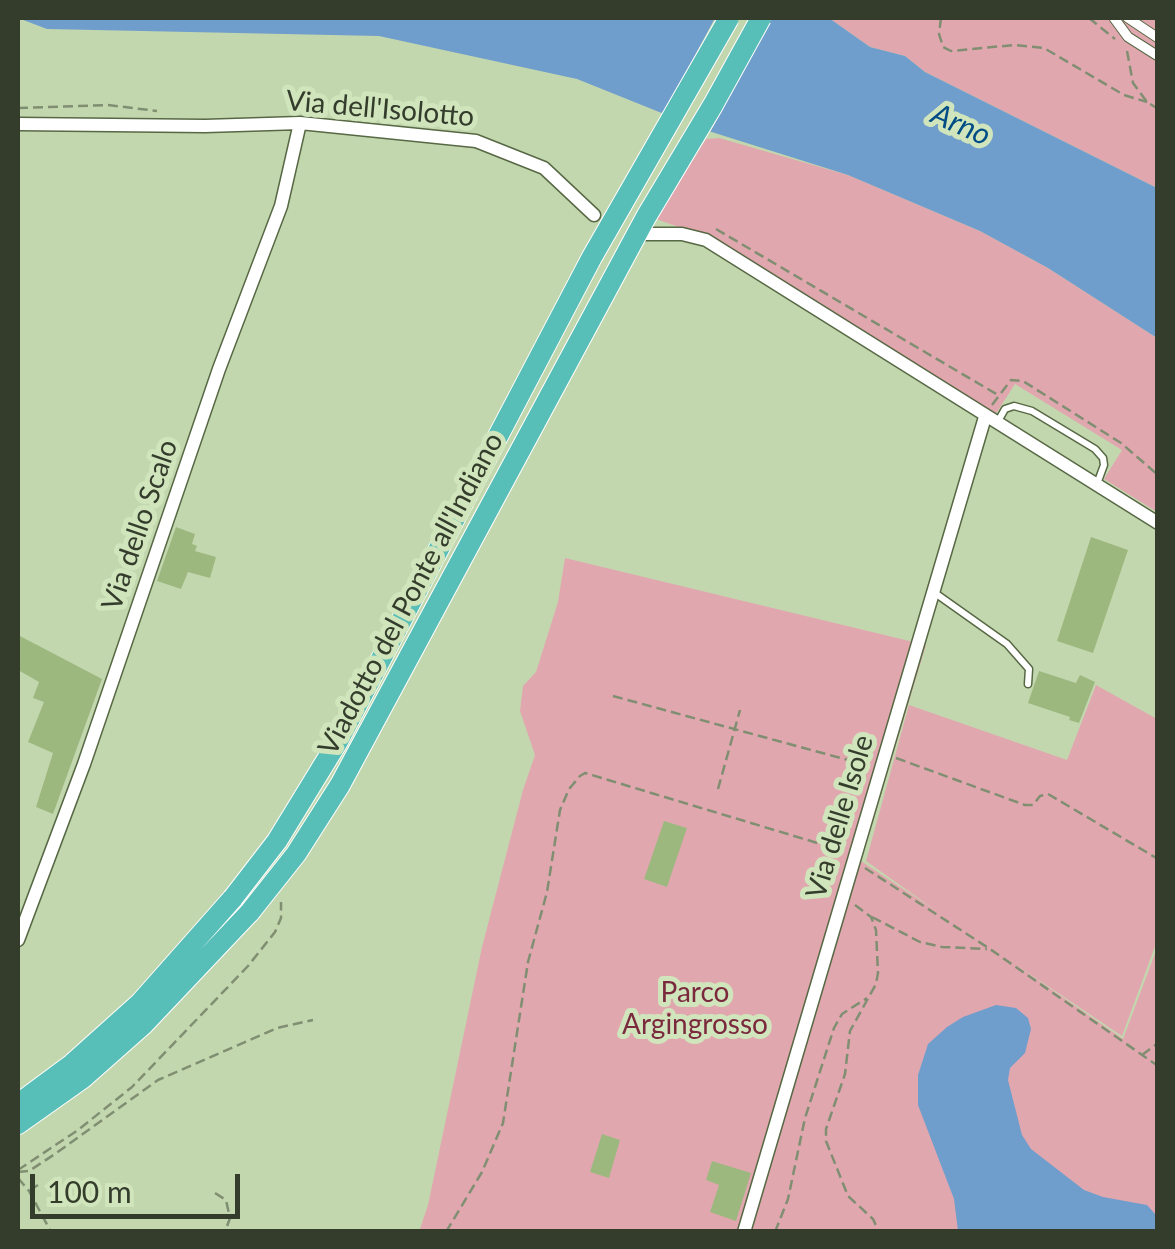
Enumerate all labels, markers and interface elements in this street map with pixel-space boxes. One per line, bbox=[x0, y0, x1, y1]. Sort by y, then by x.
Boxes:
street label: Via dell'Isolotto bbox=[285, 84, 475, 134]
water label: Arno bbox=[926, 96, 996, 154]
street label: Viadotto del Ponte all'Indiano bbox=[312, 427, 510, 761]
street label: Via dello Scalo bbox=[95, 435, 185, 615]
street label: Via delle Isole bbox=[799, 731, 881, 903]
park label: Parco Argingrosso bbox=[622, 976, 768, 1042]
scale bar bbox=[35, 1154, 245, 1216]
text: 100 m bbox=[47, 1173, 132, 1209]

